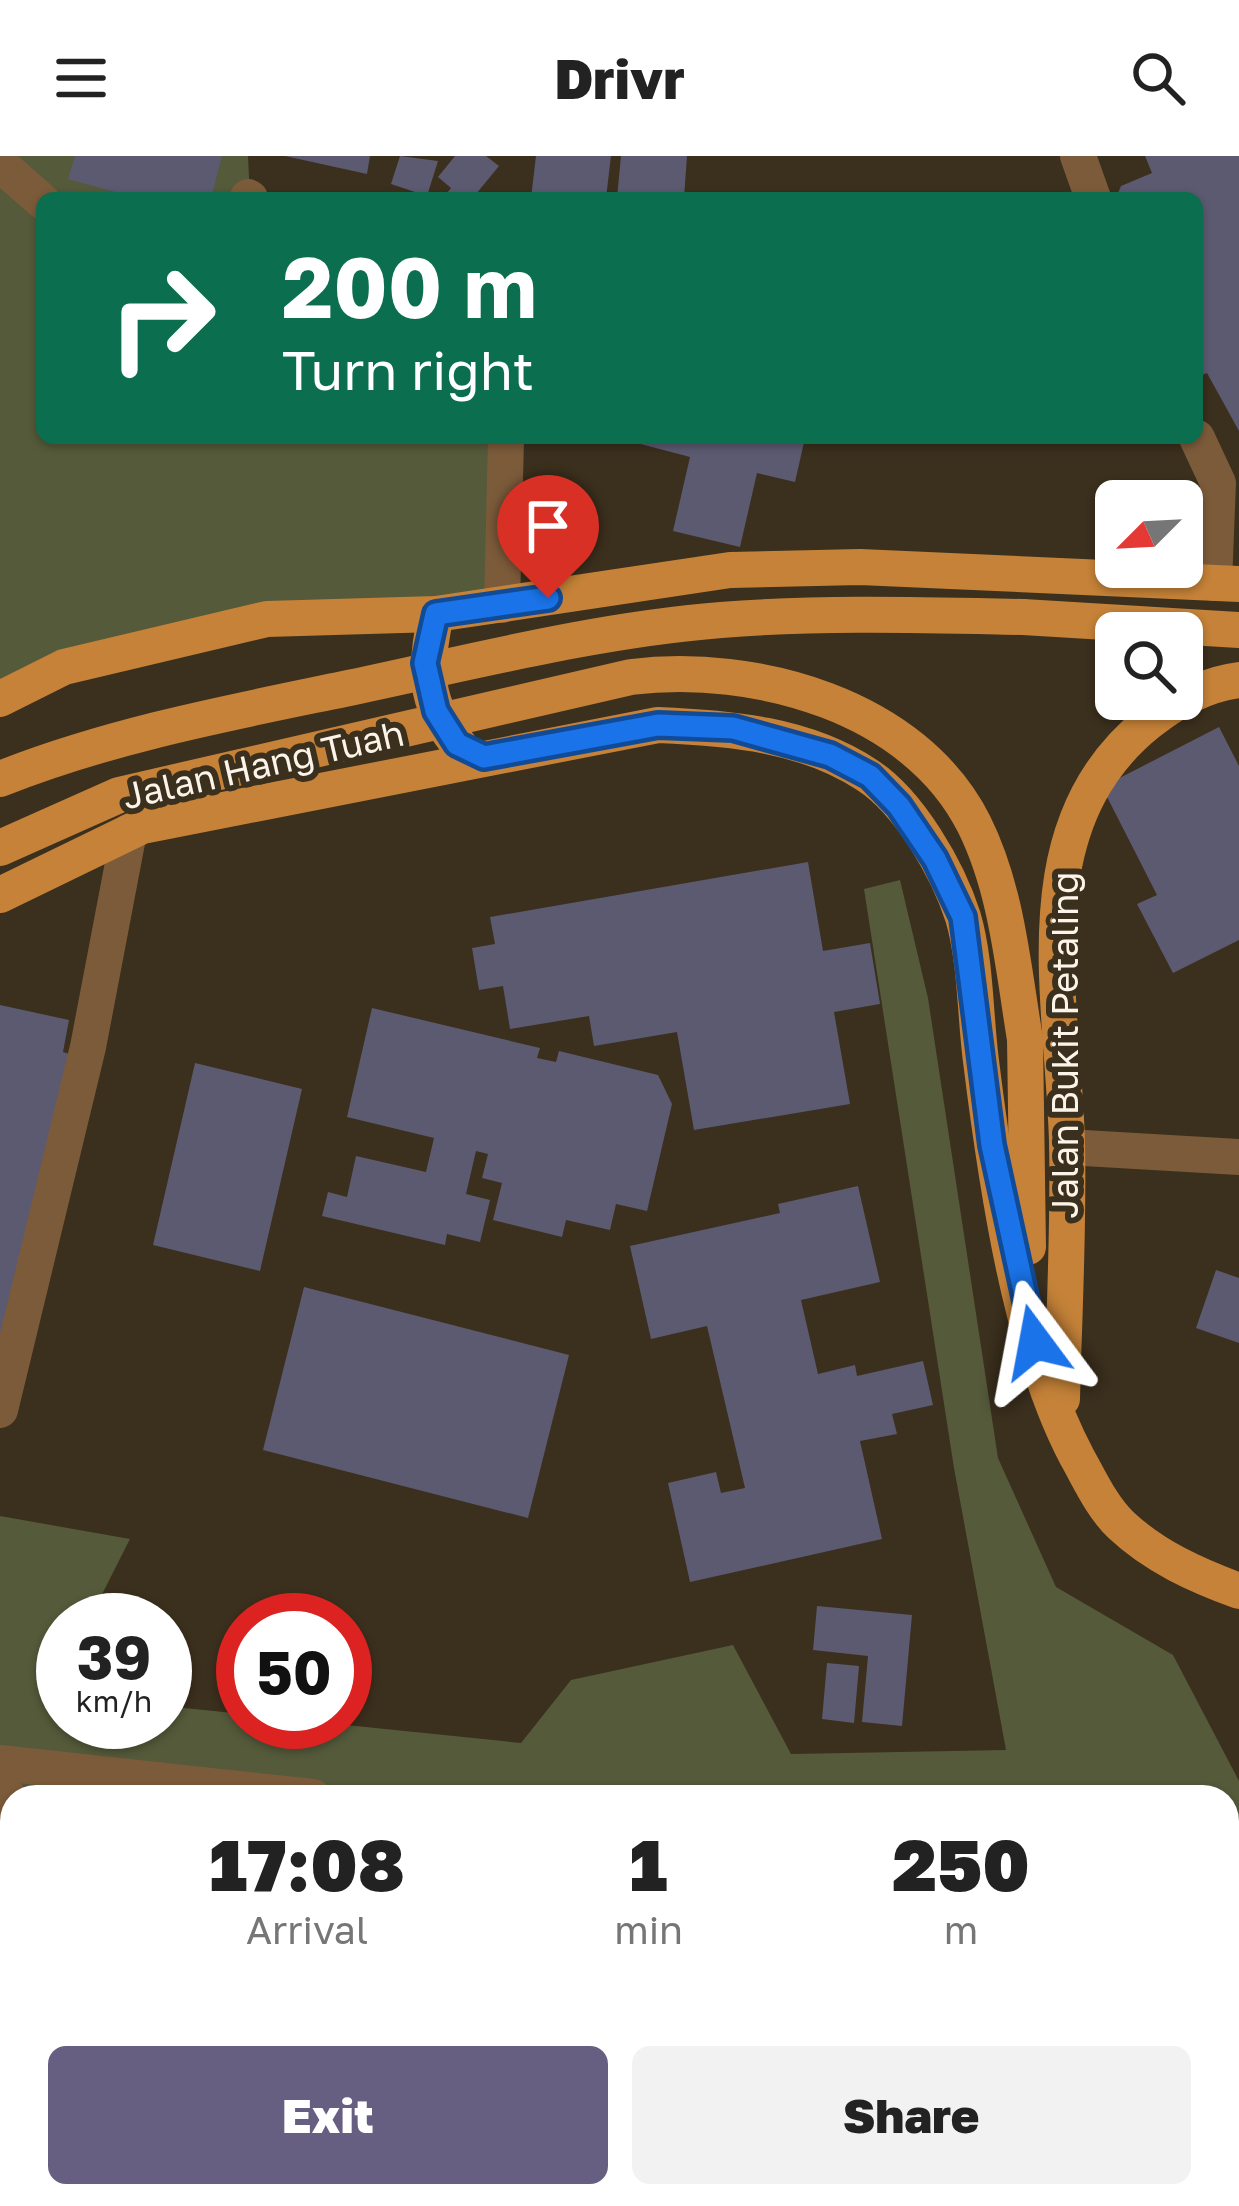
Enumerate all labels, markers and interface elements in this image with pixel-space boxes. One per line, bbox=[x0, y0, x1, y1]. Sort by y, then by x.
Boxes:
icon: menu bbox=[48, 45, 114, 111]
icon: search bbox=[1125, 45, 1191, 111]
text: Drivr bbox=[554, 46, 685, 111]
text: 200 m bbox=[282, 236, 537, 336]
icon: right bbox=[84, 240, 240, 396]
text: Turn right bbox=[282, 337, 534, 402]
pin bbox=[497, 475, 599, 598]
north arrow bbox=[1095, 480, 1203, 588]
map controls bbox=[1095, 480, 1203, 720]
icon: arrive bbox=[515, 493, 581, 559]
button: search bbox=[1095, 612, 1203, 720]
street label: Jalan Hang Tuah bbox=[118, 711, 408, 817]
street label: Jalan Bukit Petaling bbox=[1043, 872, 1086, 1218]
position arrow bbox=[972, 1279, 1098, 1405]
speed limit sign: 50 bbox=[216, 1593, 372, 1749]
text: 39 bbox=[77, 1620, 151, 1692]
text: km/h bbox=[76, 1683, 152, 1719]
text: 17:08 bbox=[209, 1820, 405, 1907]
text: 1 bbox=[630, 1820, 668, 1907]
text: 250 bbox=[892, 1820, 1030, 1907]
text: Arrival bbox=[246, 1906, 368, 1953]
text: min bbox=[614, 1906, 683, 1953]
text: m bbox=[944, 1906, 978, 1953]
button: Exit bbox=[48, 2046, 608, 2184]
button: Share bbox=[632, 2046, 1191, 2184]

